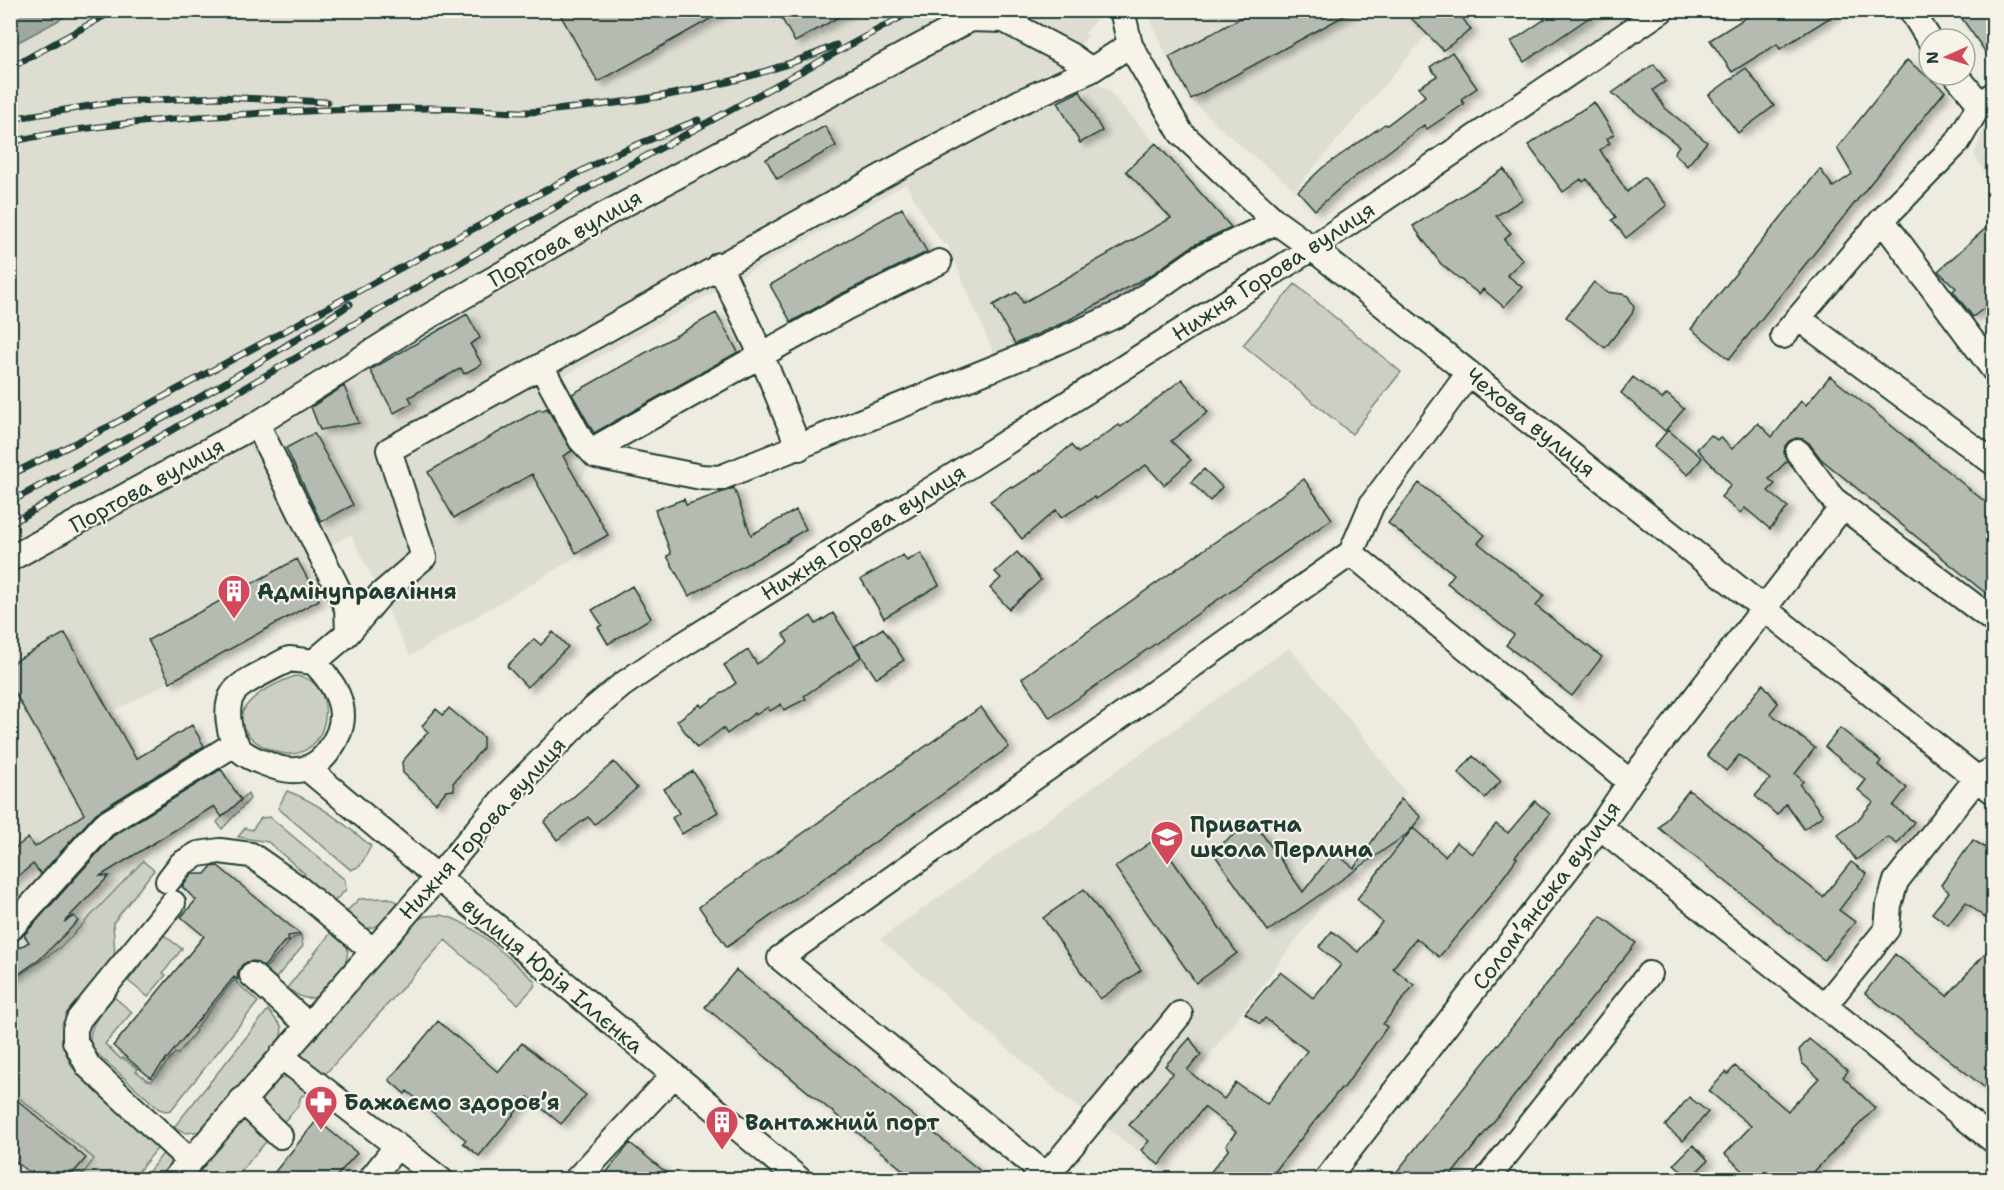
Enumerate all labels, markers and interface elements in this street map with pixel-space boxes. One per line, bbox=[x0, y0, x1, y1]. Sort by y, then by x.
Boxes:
north arrow bbox=[1917, 27, 1977, 87]
text: N bbox=[1922, 51, 1943, 65]
street label: Портова вулиця bbox=[483, 183, 647, 294]
street label: Нижня Горова вулиця bbox=[1166, 195, 1380, 348]
street label: Чехова вулиця bbox=[1460, 361, 1602, 484]
street label: Портова вулиця bbox=[65, 431, 230, 540]
street label: Нижня Горова вулиця bbox=[755, 457, 971, 607]
building icon: Адмінуправління bbox=[216, 573, 252, 620]
place label: Адмінуправління bbox=[257, 577, 457, 606]
street label: Нижня Горова вулиця bbox=[392, 731, 572, 926]
street label: Соломʼянська вулиця bbox=[1466, 795, 1627, 996]
place label: Приватна школа Перлина bbox=[1190, 810, 1373, 864]
school or university icon: Приватна школа Перлина bbox=[1149, 819, 1185, 866]
street label: вулиця Юрія Іллєнка bbox=[456, 891, 650, 1060]
pharmacy icon: Бажаємо здоровʼя bbox=[303, 1084, 339, 1131]
place label: Бажаємо здоровʼя bbox=[344, 1088, 560, 1117]
building icon: Вантажний порт bbox=[704, 1104, 740, 1151]
place label: Вантажний порт bbox=[745, 1108, 940, 1137]

